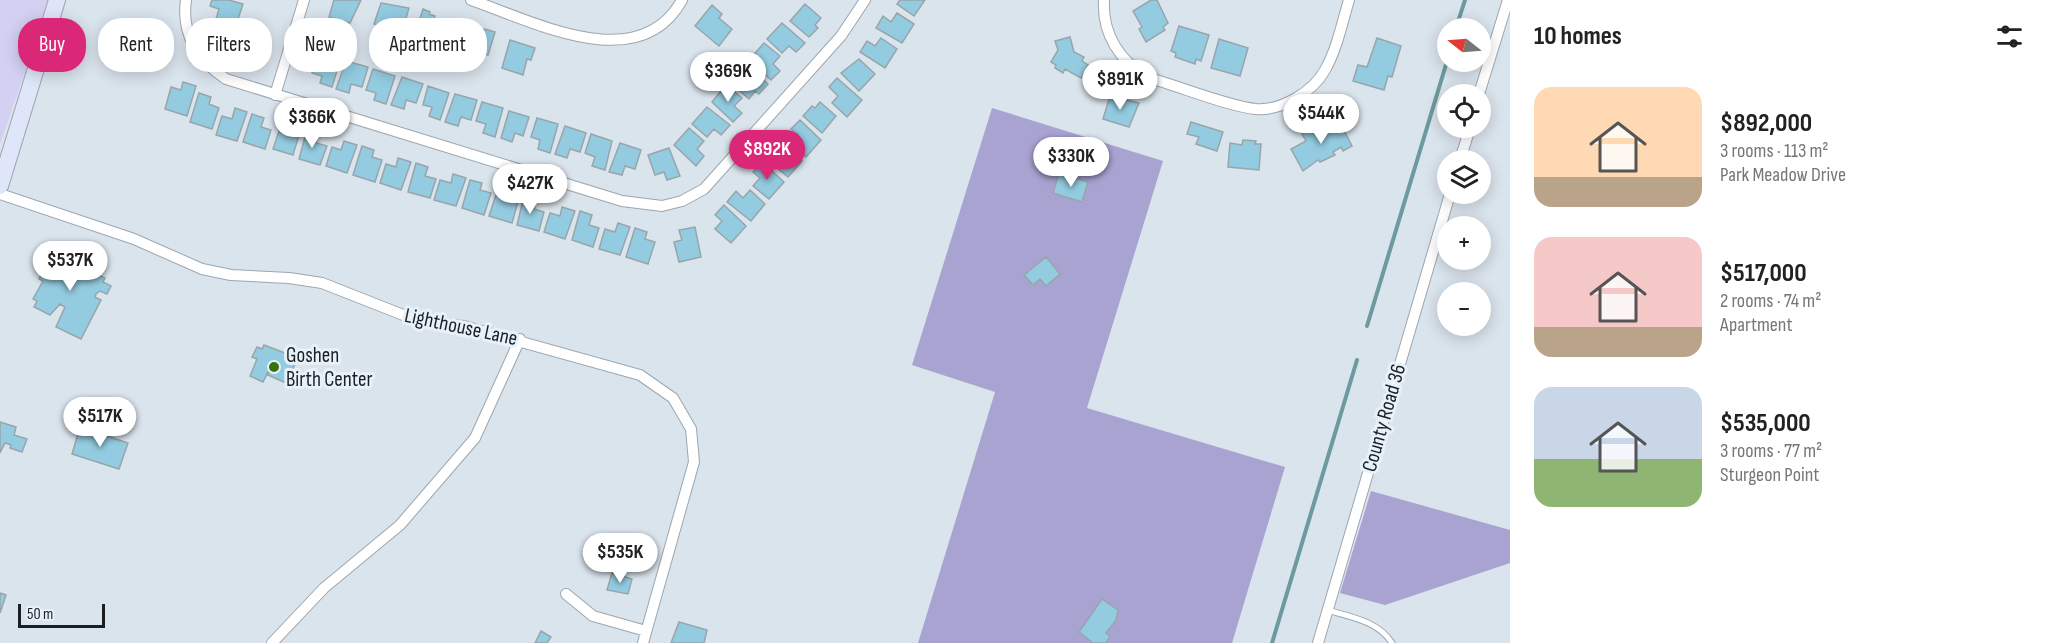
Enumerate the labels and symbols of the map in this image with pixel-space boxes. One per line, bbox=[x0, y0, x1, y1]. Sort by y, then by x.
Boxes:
north arrow bbox=[1437, 18, 1491, 72]
pin: $369K bbox=[686, 52, 770, 103]
pin: $891K bbox=[1078, 60, 1162, 111]
pin: $544K bbox=[1279, 94, 1363, 145]
pin: $366K bbox=[270, 98, 354, 149]
pin: $892K bbox=[725, 130, 809, 181]
pin: $330K bbox=[1029, 137, 1113, 188]
pin: $427K bbox=[488, 164, 572, 215]
pin: $537K bbox=[28, 241, 112, 292]
street label: Lighthouse Lane bbox=[402, 303, 520, 351]
place label: Goshen Birth Center bbox=[286, 343, 373, 392]
marker: Goshen Birth Center bbox=[267, 360, 281, 374]
street label: County Road 36 bbox=[1357, 361, 1411, 475]
pin: $517K bbox=[58, 397, 142, 448]
pin: $535K bbox=[578, 533, 662, 584]
scale bar bbox=[18, 601, 105, 628]

